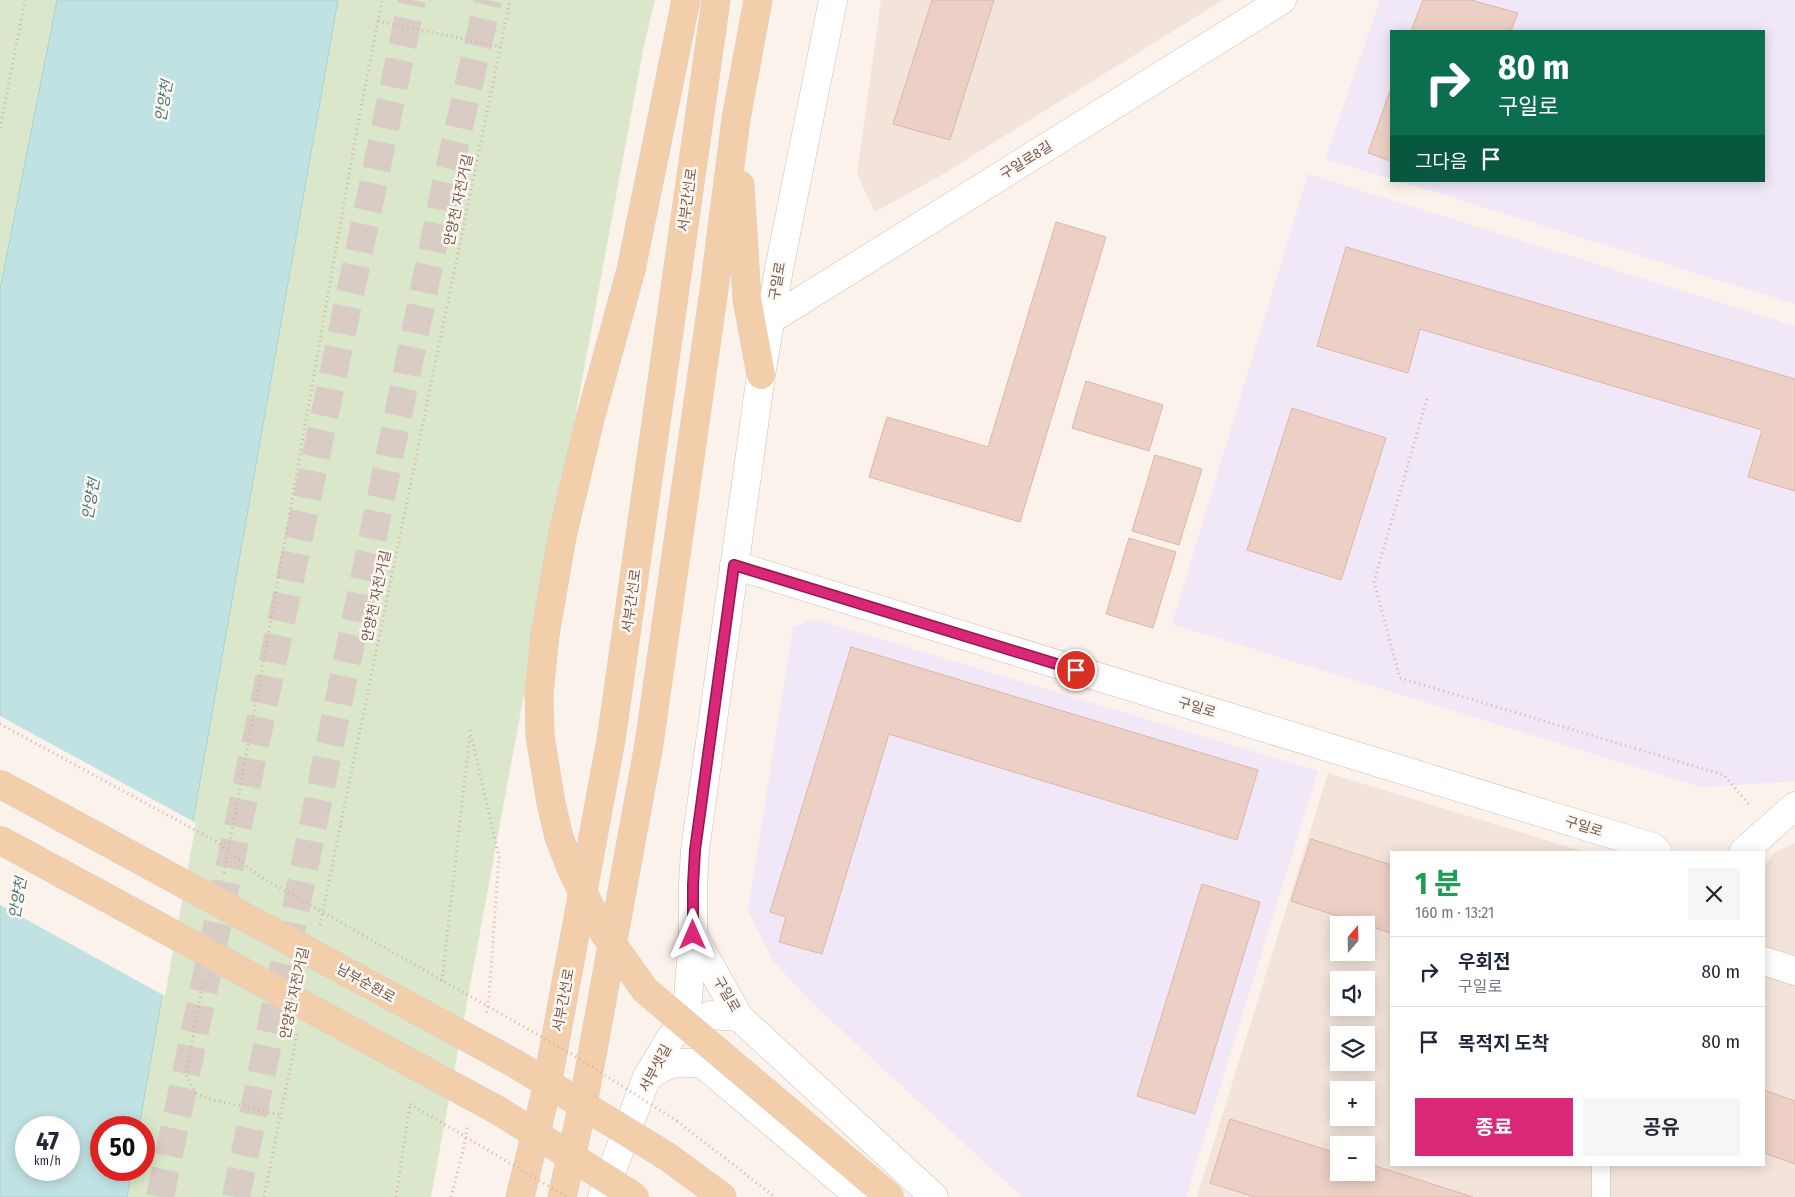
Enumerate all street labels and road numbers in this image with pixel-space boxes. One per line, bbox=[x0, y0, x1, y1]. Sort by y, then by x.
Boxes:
street label: 구일로8길 bbox=[997, 138, 1056, 183]
street label: 안양천 자전거길 bbox=[440, 153, 477, 248]
street label: 서부간선로 bbox=[675, 167, 700, 233]
street label: 구일로 bbox=[766, 260, 789, 302]
street label: 안양천 자전거길 bbox=[358, 549, 395, 644]
street label: 서부간선로 bbox=[619, 568, 644, 634]
street label: 구일로 bbox=[1176, 694, 1218, 721]
street label: 구일로 bbox=[1563, 813, 1605, 840]
street label: 안양천 자전거길 bbox=[276, 946, 313, 1041]
street label: 남부순환로 bbox=[333, 960, 398, 1007]
street label: 서부간선로 bbox=[549, 967, 578, 1033]
street label: 구일로 bbox=[710, 973, 744, 1015]
street label: 서부샛길 bbox=[636, 1041, 675, 1095]

